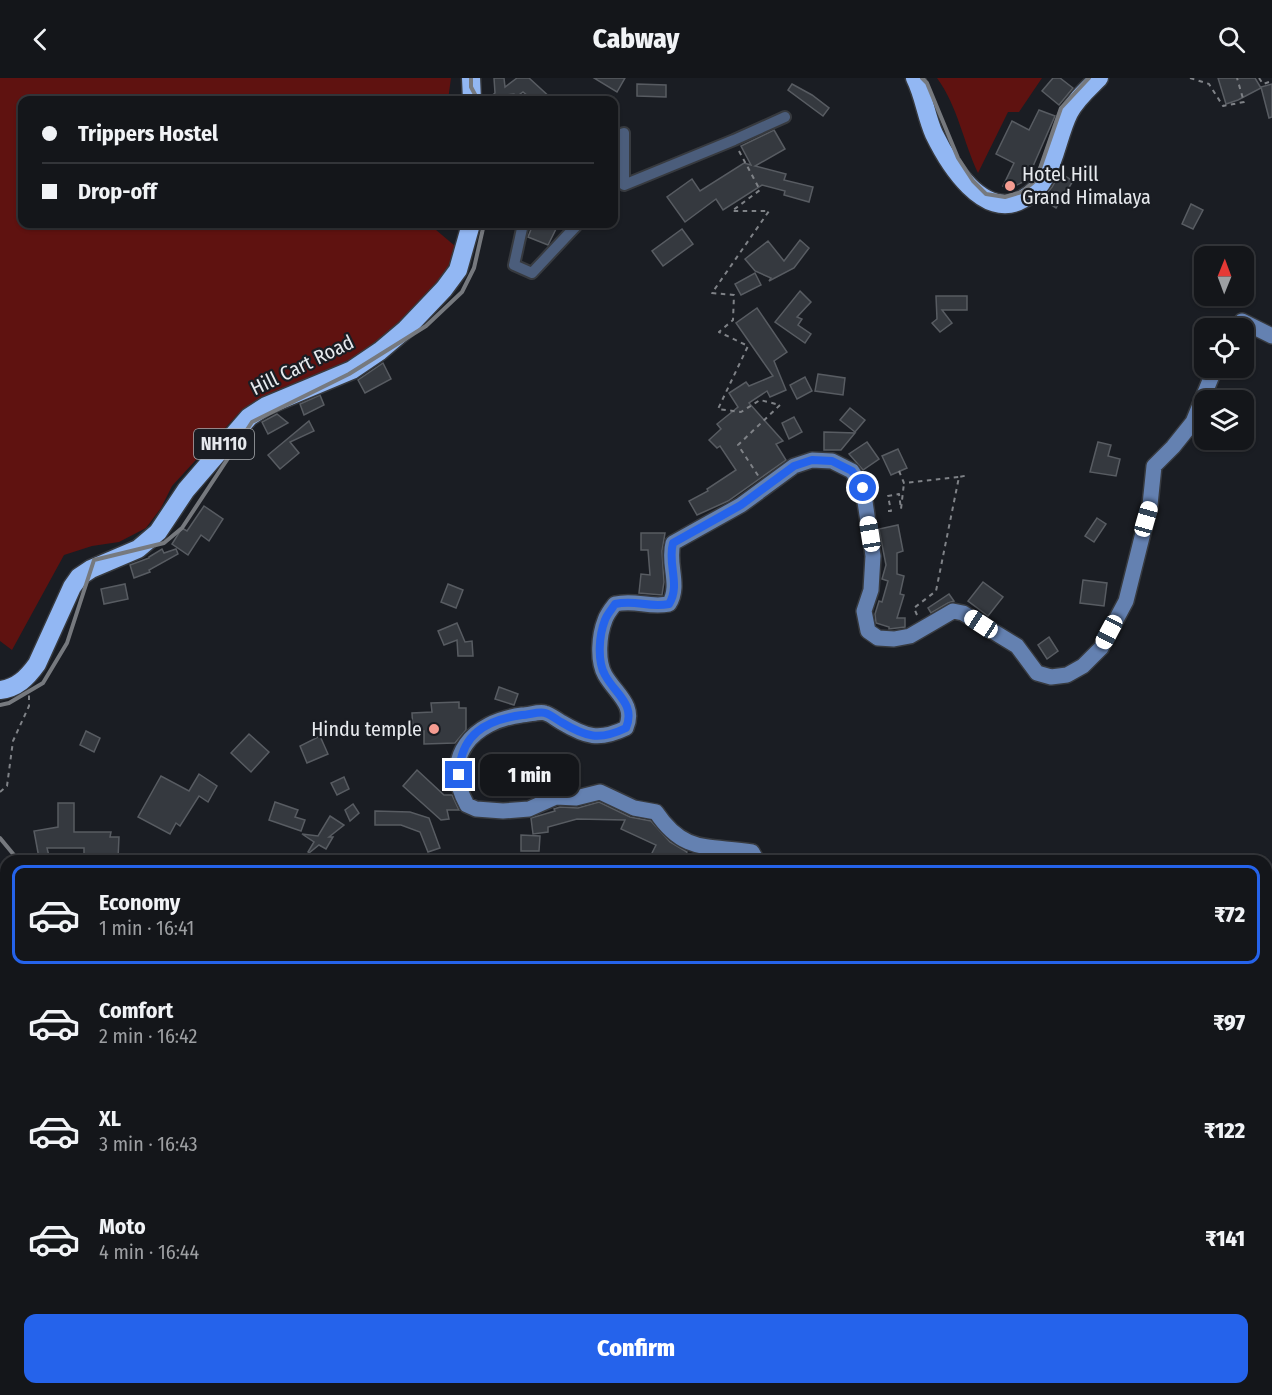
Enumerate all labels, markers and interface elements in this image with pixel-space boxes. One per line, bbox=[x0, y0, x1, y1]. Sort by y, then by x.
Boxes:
icon: back bbox=[24, 23, 57, 56]
text: Cabway bbox=[593, 23, 679, 55]
icon: search bbox=[1215, 23, 1248, 56]
text: Trippers Hostel bbox=[78, 120, 218, 147]
place label: Hotel Hill Grand Himalaya bbox=[1022, 162, 1151, 209]
text: Drop-off bbox=[78, 178, 157, 205]
marker: Hotel Hill Grand Himalaya bbox=[1003, 179, 1017, 193]
north arrow bbox=[1194, 246, 1254, 306]
map controls bbox=[1194, 246, 1254, 450]
button: locate bbox=[1194, 318, 1254, 378]
street label: Hill Cart Road bbox=[246, 330, 358, 400]
button: layers bbox=[1194, 390, 1254, 450]
road number: NH110 bbox=[194, 429, 254, 459]
route start bbox=[849, 474, 876, 501]
car bbox=[1132, 499, 1160, 539]
car bbox=[858, 515, 882, 553]
car bbox=[961, 607, 1001, 641]
car bbox=[1093, 612, 1125, 652]
place label: Hindu temple bbox=[311, 717, 422, 741]
marker: Hindu temple bbox=[427, 722, 441, 736]
callout: 1 min bbox=[480, 754, 579, 796]
route end bbox=[445, 761, 472, 788]
text: 1 min bbox=[508, 763, 551, 787]
icon: car bbox=[27, 888, 81, 942]
text: Economy bbox=[99, 889, 180, 916]
text: ₹72 bbox=[1214, 901, 1245, 928]
text: 1 min · 16:41 bbox=[99, 916, 194, 940]
icon: car bbox=[27, 996, 81, 1050]
text: Comfort bbox=[99, 997, 173, 1024]
text: ₹97 bbox=[1213, 1009, 1245, 1036]
text: 2 min · 16:42 bbox=[99, 1024, 197, 1048]
icon: car bbox=[27, 1104, 81, 1158]
text: XL bbox=[99, 1105, 121, 1132]
text: ₹122 bbox=[1204, 1117, 1245, 1144]
text: 3 min · 16:43 bbox=[99, 1132, 198, 1156]
icon: car bbox=[27, 1212, 81, 1266]
text: Moto bbox=[99, 1213, 146, 1240]
text: ₹141 bbox=[1205, 1225, 1245, 1252]
text: 4 min · 16:44 bbox=[99, 1240, 199, 1264]
button: Confirm bbox=[24, 1314, 1248, 1383]

